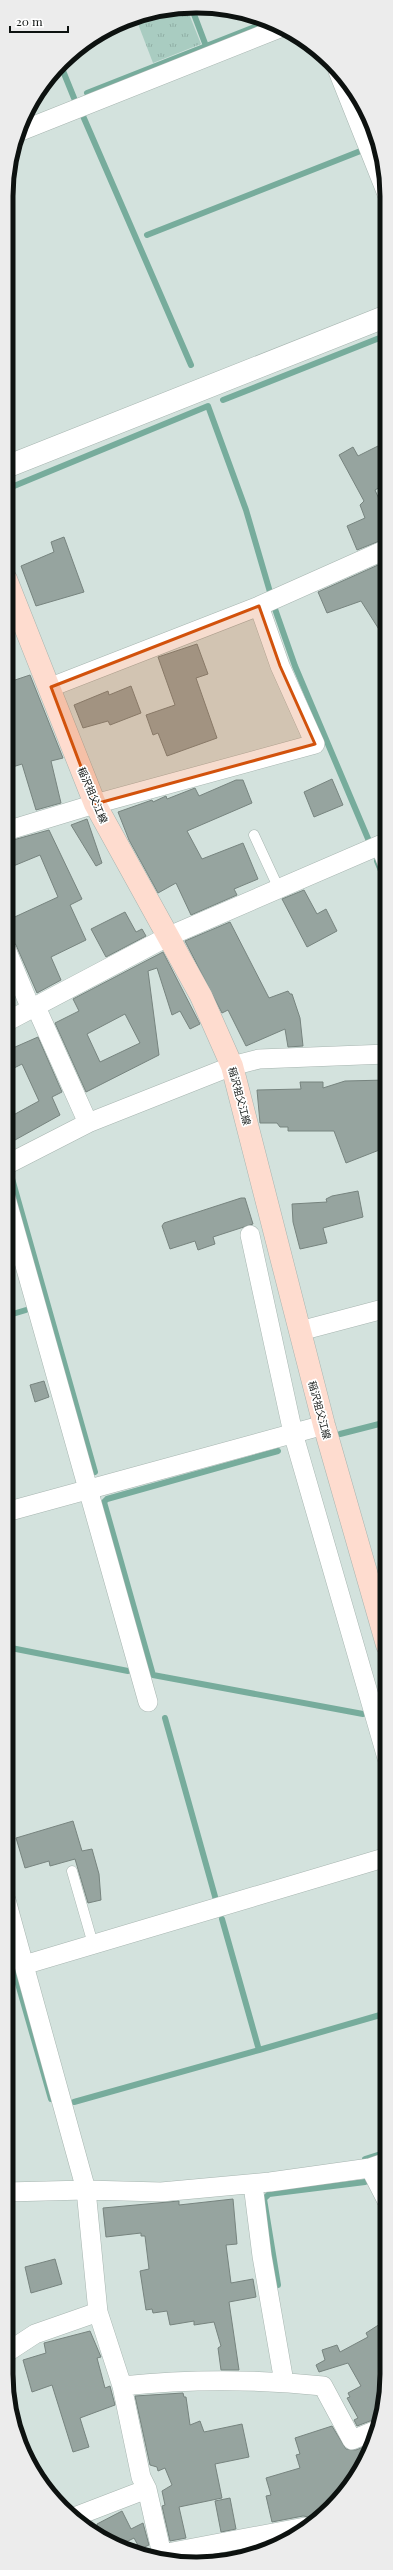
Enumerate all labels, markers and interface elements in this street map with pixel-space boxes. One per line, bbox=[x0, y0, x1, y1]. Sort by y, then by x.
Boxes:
scale bar bbox=[10, 8, 68, 34]
text: 20 m bbox=[16, 13, 43, 29]
street label: 稲沢祖父江線 bbox=[75, 765, 111, 825]
street label: 稲沢祖父江線 bbox=[225, 1065, 255, 1127]
street label: 稲沢祖父江線 bbox=[305, 1379, 335, 1441]

